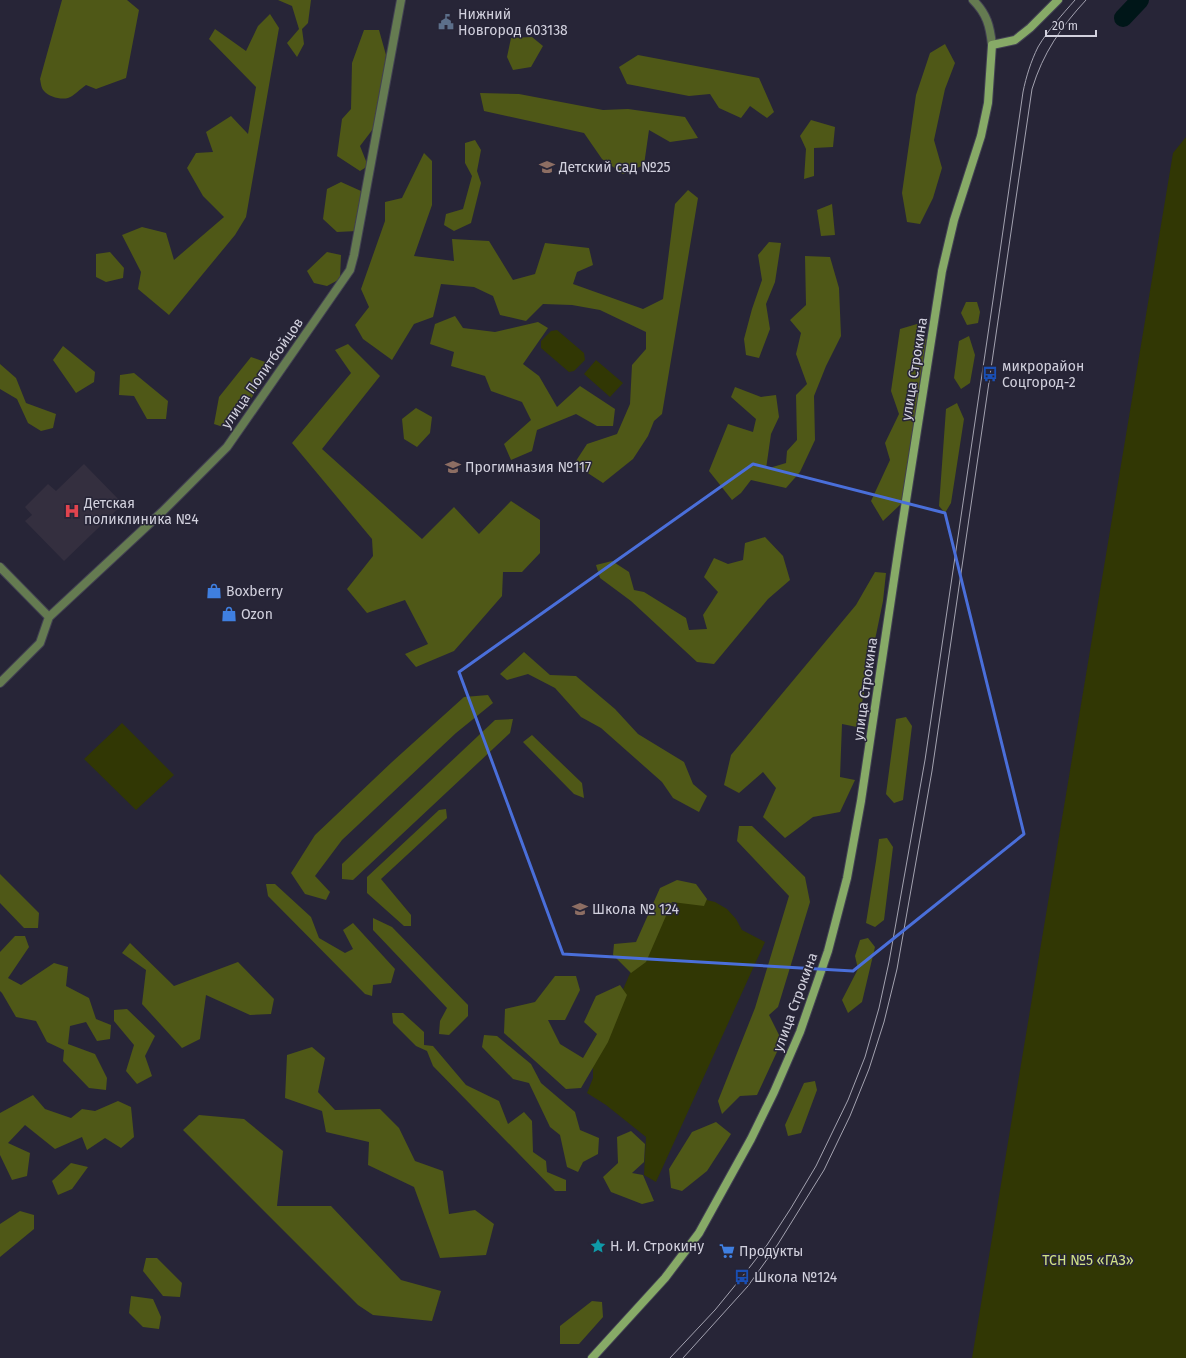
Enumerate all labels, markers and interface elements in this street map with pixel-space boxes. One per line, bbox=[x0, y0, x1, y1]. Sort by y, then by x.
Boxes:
place label: Нижний Новгород 603138 bbox=[458, 6, 568, 39]
scale bar bbox=[1046, 12, 1096, 38]
public building icon: Нижний Новгород 603138 bbox=[437, 13, 455, 31]
text: 20 m bbox=[1052, 19, 1078, 33]
school or university icon: Детский сад №25 bbox=[538, 158, 556, 176]
place label: Детский сад №25 bbox=[558, 159, 671, 176]
street label: улица Политбойцов bbox=[218, 314, 307, 432]
street label: улица Строкина bbox=[898, 316, 931, 422]
place label: микрорайон Соцгород-2 bbox=[1002, 358, 1084, 391]
bus stop icon: микрорайон Соцгород-2 bbox=[981, 365, 999, 383]
school or university icon: Прогимназия №117 bbox=[444, 458, 462, 476]
place label: Прогимназия №117 bbox=[465, 459, 591, 476]
place label: Детская поликлиника №4 bbox=[83, 495, 199, 528]
hospital icon: Детская поликлиника №4 bbox=[63, 502, 81, 520]
shop icon: Boxberry bbox=[205, 582, 223, 600]
place label: Boxberry bbox=[226, 583, 283, 600]
shop icon: Ozon bbox=[220, 605, 238, 623]
place label: Ozon bbox=[241, 606, 273, 623]
street label: улица Строкина bbox=[850, 636, 881, 742]
school or university icon: Школа № 124 bbox=[571, 900, 589, 918]
place label: Школа № 124 bbox=[592, 901, 680, 918]
street label: улица Строкина bbox=[770, 950, 821, 1054]
place icon: Н. И. Строкину bbox=[589, 1237, 607, 1255]
place label: Н. И. Строкину bbox=[610, 1238, 704, 1255]
supermarket icon: Продукты bbox=[718, 1242, 736, 1260]
place label: Продукты bbox=[739, 1243, 803, 1260]
park label: ТСН №5 «ГАЗ» bbox=[1042, 1252, 1134, 1269]
bus stop icon: Школа №124 bbox=[733, 1268, 751, 1286]
place label: Школа №124 bbox=[754, 1269, 838, 1286]

